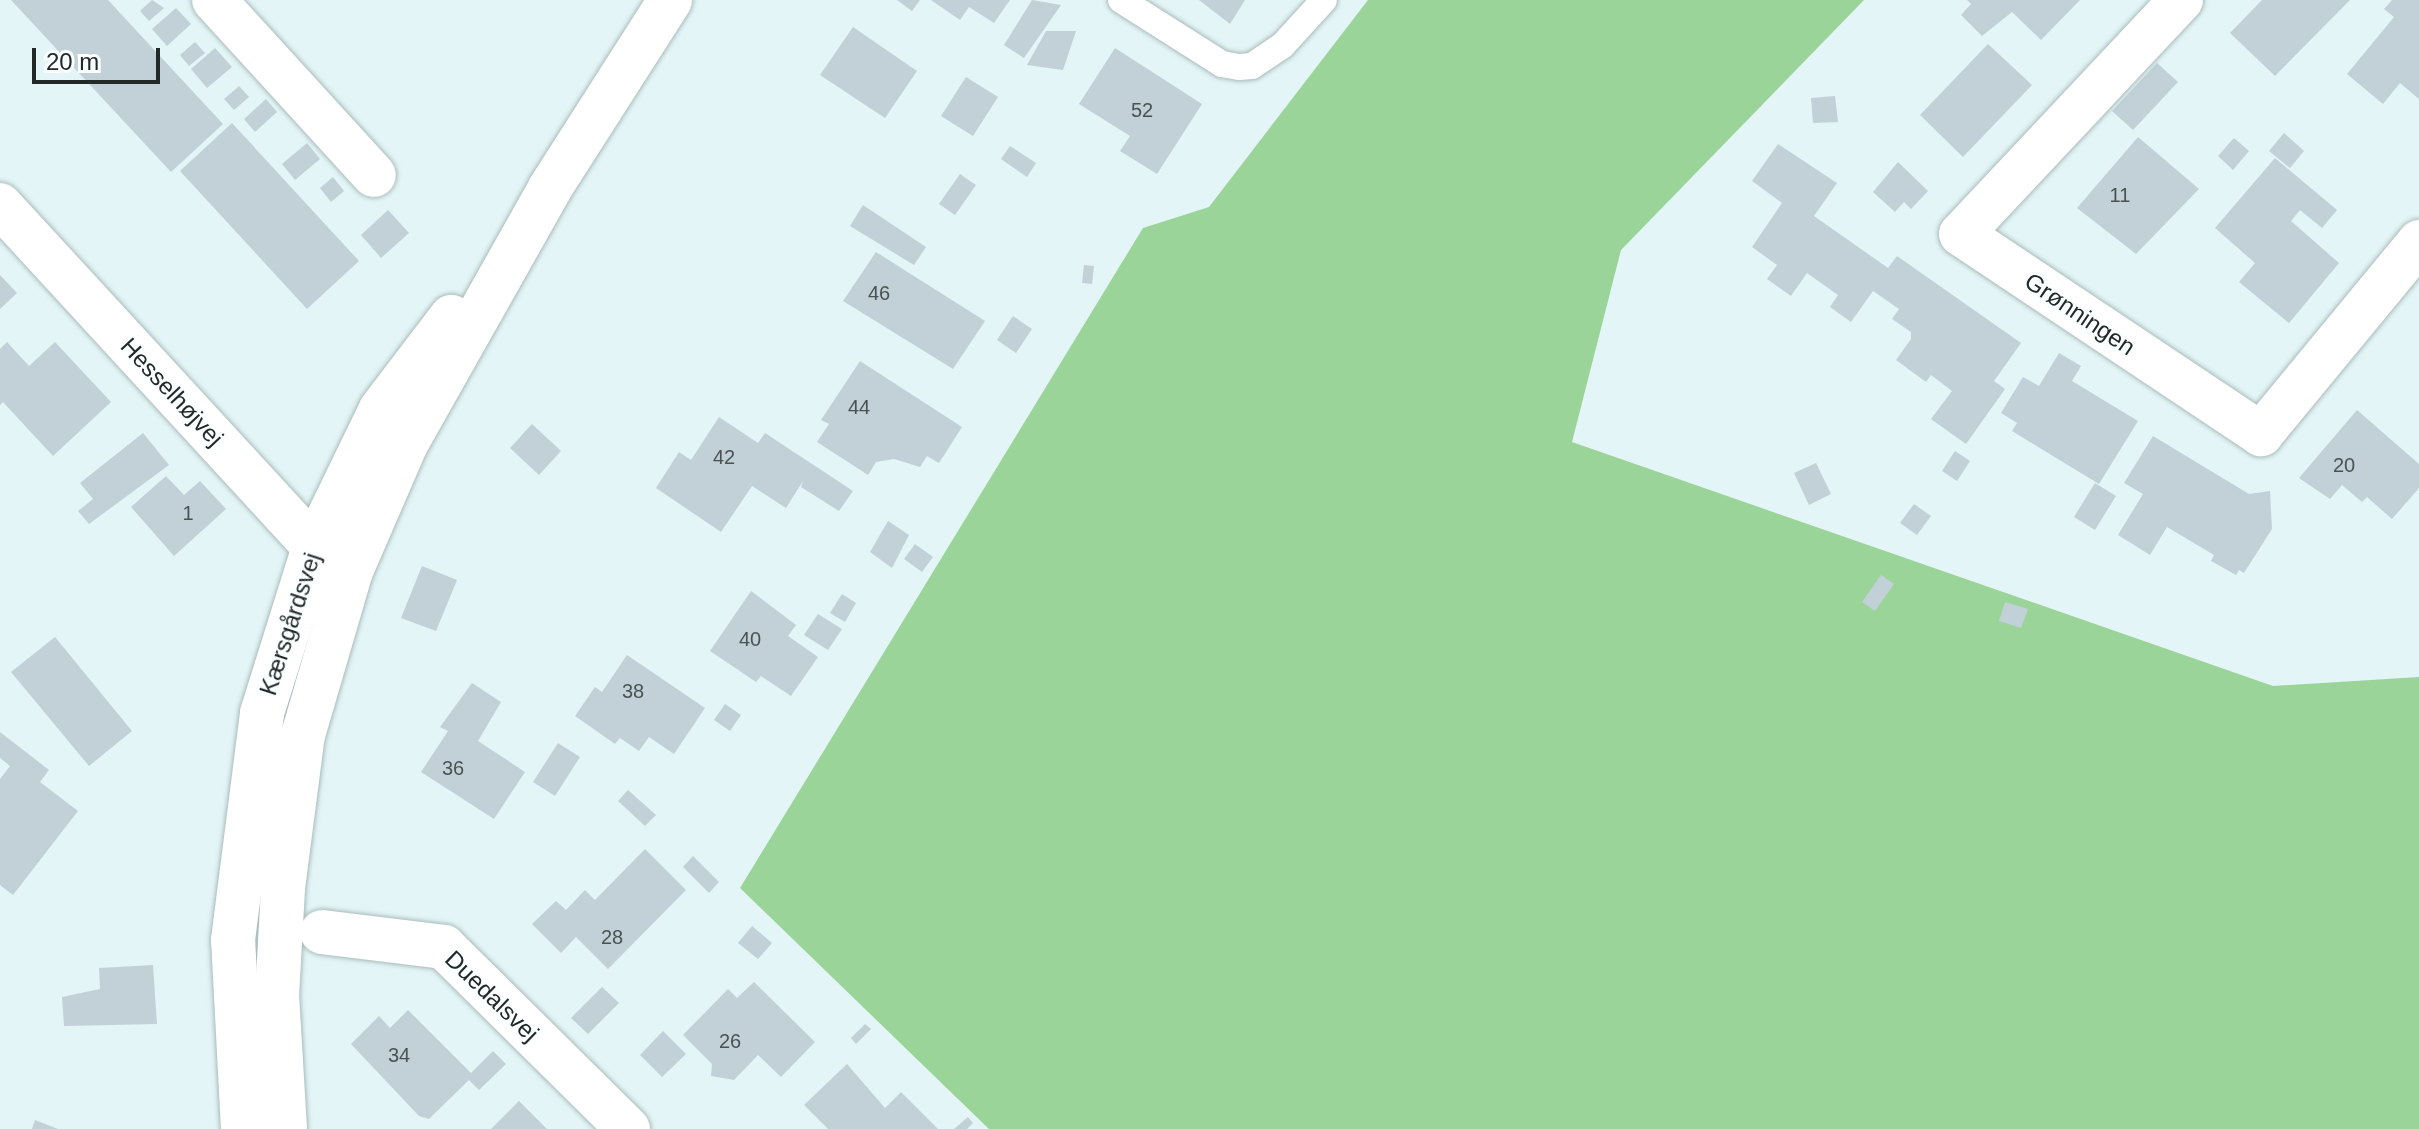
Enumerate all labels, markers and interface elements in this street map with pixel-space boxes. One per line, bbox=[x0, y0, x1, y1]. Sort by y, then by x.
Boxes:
scale bar bbox=[36, 32, 164, 82]
text: 20 m bbox=[46, 48, 99, 75]
house number: 52 bbox=[1131, 98, 1153, 122]
house number: 11 bbox=[2110, 183, 2130, 207]
street label: Grønningen bbox=[2019, 267, 2141, 361]
house number: 46 bbox=[868, 281, 890, 305]
street label: Hesselhøjvej bbox=[115, 332, 229, 452]
house number: 44 bbox=[848, 395, 870, 419]
house number: 42 bbox=[713, 445, 735, 469]
house number: 20 bbox=[2333, 453, 2355, 477]
house number: 1 bbox=[182, 501, 194, 525]
street label: Kærsgårdsvej bbox=[253, 549, 327, 699]
house number: 40 bbox=[739, 627, 761, 651]
house number: 38 bbox=[622, 679, 644, 703]
house number: 36 bbox=[442, 756, 464, 780]
house number: 28 bbox=[601, 925, 623, 949]
street label: Duedalsvej bbox=[439, 944, 545, 1048]
house number: 26 bbox=[719, 1029, 741, 1053]
house number: 34 bbox=[388, 1043, 410, 1067]

